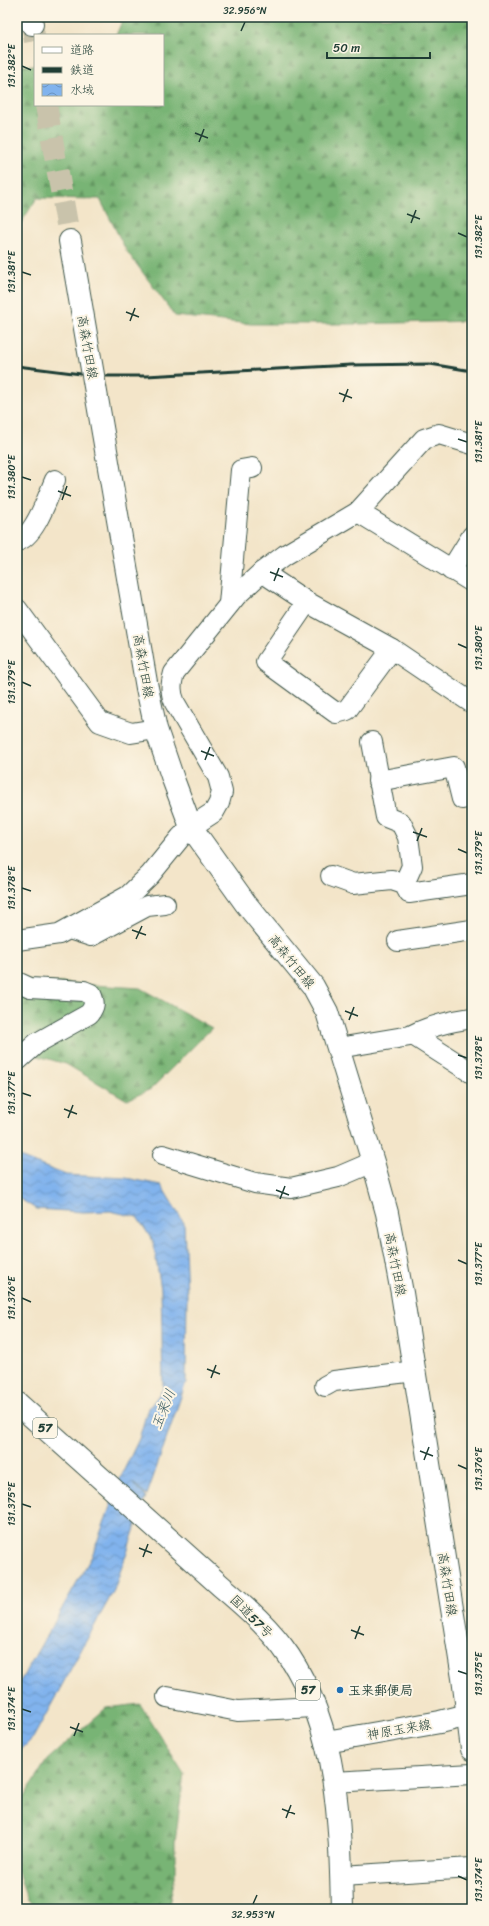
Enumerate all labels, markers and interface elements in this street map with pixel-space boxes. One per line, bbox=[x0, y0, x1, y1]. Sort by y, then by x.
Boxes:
text: 32.956°N bbox=[223, 2, 267, 20]
legend bbox=[34, 34, 164, 106]
scale bar bbox=[327, 34, 430, 60]
text: 50 m bbox=[333, 37, 360, 59]
text: 道路 bbox=[70, 39, 94, 61]
text: 131.382°E bbox=[3, 42, 21, 88]
text: 鉄道 bbox=[70, 59, 94, 81]
text: 水域 bbox=[70, 79, 94, 101]
text: 131.382°E bbox=[470, 213, 488, 259]
text: 131.381°E bbox=[3, 249, 21, 293]
street label: 高森竹田線 bbox=[71, 313, 105, 382]
text: 131.381°E bbox=[470, 419, 488, 463]
text: 131.380°E bbox=[3, 453, 21, 499]
text: 131.380°E bbox=[470, 624, 488, 670]
street label: 高森竹田線 bbox=[127, 632, 161, 701]
text: 131.379°E bbox=[3, 658, 21, 704]
text: 131.379°E bbox=[470, 829, 488, 875]
text: 131.378°E bbox=[3, 864, 21, 910]
street label: 高森竹田線 bbox=[262, 929, 322, 995]
text: 131.378°E bbox=[470, 1034, 488, 1080]
text: 131.377°E bbox=[3, 1070, 21, 1115]
street label: 高森竹田線 bbox=[378, 1230, 413, 1299]
text: 131.377°E bbox=[470, 1241, 488, 1286]
text: 131.376°E bbox=[3, 1275, 21, 1320]
water label: 玉来川 bbox=[144, 1385, 183, 1433]
road number: 57 bbox=[33, 1418, 57, 1438]
text: 131.376°E bbox=[470, 1446, 488, 1491]
text: 131.375°E bbox=[3, 1480, 21, 1526]
street label: 高森竹田線 bbox=[431, 1550, 464, 1619]
street label: 国道57号 bbox=[224, 1589, 279, 1644]
text: 131.375°E bbox=[470, 1650, 488, 1696]
place label: 玉来郵便局 bbox=[348, 1679, 413, 1702]
road number: 57 bbox=[296, 1680, 320, 1700]
text: 131.374°E bbox=[3, 1685, 21, 1731]
marker: 玉来郵便局 bbox=[335, 1685, 345, 1695]
street label: 神原玉来線 bbox=[365, 1712, 434, 1746]
text: 131.374°E bbox=[470, 1856, 488, 1902]
text: 32.953°N bbox=[231, 1906, 275, 1924]

